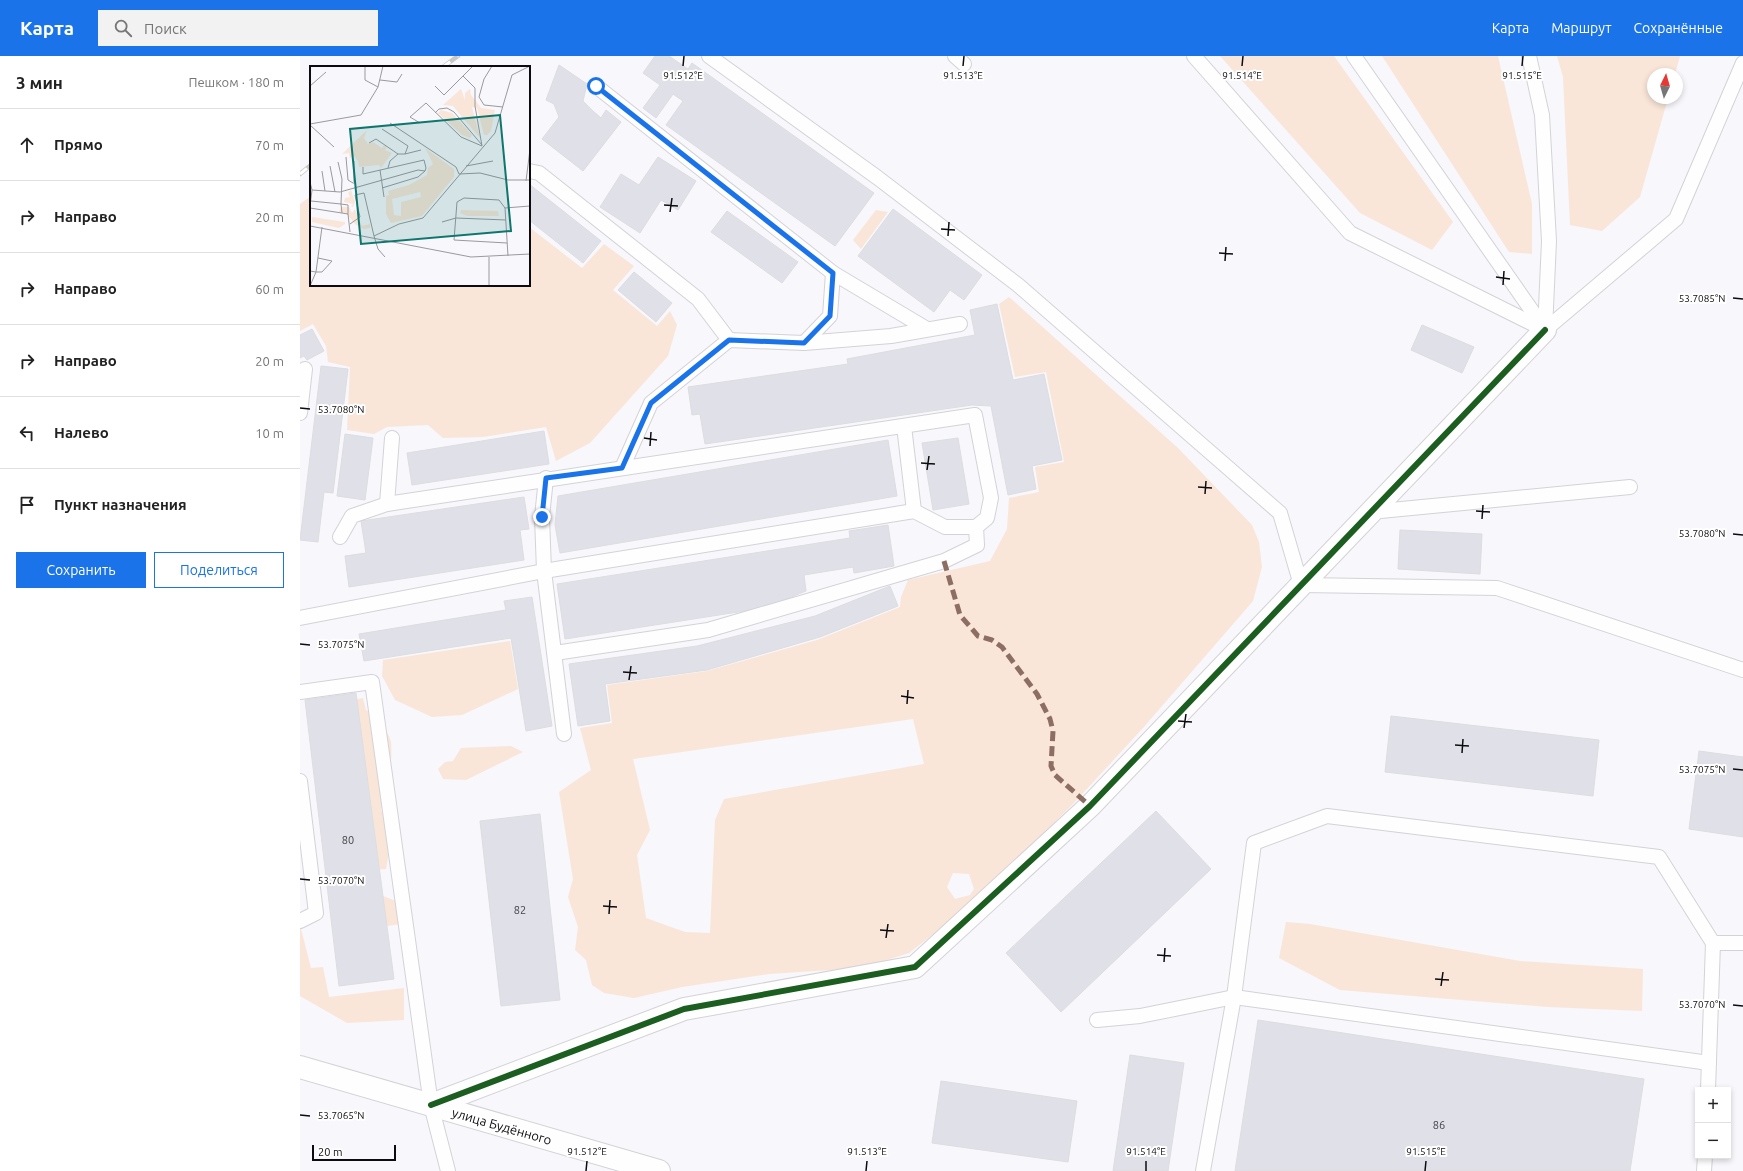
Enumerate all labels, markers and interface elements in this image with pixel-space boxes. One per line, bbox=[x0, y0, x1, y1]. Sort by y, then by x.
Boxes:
search box bbox=[98, 10, 378, 46]
text: Карта bbox=[20, 17, 74, 39]
icon: search bbox=[112, 17, 134, 39]
text: Поиск bbox=[144, 20, 187, 37]
text: Карта bbox=[1492, 20, 1529, 36]
text: Маршрут bbox=[1551, 20, 1612, 36]
text: Сохранённые bbox=[1634, 20, 1723, 36]
inset map bbox=[310, 66, 530, 286]
north arrow bbox=[1647, 68, 1683, 104]
text: 91.512°E bbox=[663, 70, 703, 81]
text: 91.513°E bbox=[943, 70, 983, 81]
text: 91.514°E bbox=[1222, 70, 1262, 81]
text: 91.515°E bbox=[1502, 70, 1542, 81]
text: 3 мин bbox=[16, 73, 63, 92]
text: Пешком · 180 m bbox=[188, 75, 284, 89]
route start bbox=[587, 77, 605, 95]
icon: ahead bbox=[16, 134, 38, 156]
text: Прямо bbox=[54, 136, 103, 153]
text: 70 m bbox=[255, 138, 284, 152]
icon: right bbox=[16, 206, 38, 228]
text: Направо bbox=[54, 208, 117, 225]
text: 20 m bbox=[255, 210, 284, 224]
icon: right bbox=[16, 278, 38, 300]
text: Направо bbox=[54, 280, 117, 297]
text: 60 m bbox=[255, 282, 284, 296]
text: 53.7085°N bbox=[1679, 293, 1725, 304]
icon: right bbox=[16, 350, 38, 372]
text: Направо bbox=[54, 352, 117, 369]
text: 20 m bbox=[255, 354, 284, 368]
text: 53.7080°N bbox=[318, 404, 364, 415]
icon: left bbox=[16, 422, 38, 444]
text: Налево bbox=[54, 424, 109, 441]
text: 10 m bbox=[255, 426, 284, 440]
icon: arrive bbox=[16, 494, 38, 516]
text: Пункт назначения bbox=[54, 496, 187, 513]
route end bbox=[533, 508, 551, 526]
text: 53.7080°N bbox=[1679, 528, 1725, 539]
button: Сохранить bbox=[16, 552, 146, 588]
button: Поделиться bbox=[154, 552, 284, 588]
text: 53.7075°N bbox=[318, 639, 364, 650]
text: 53.7075°N bbox=[1679, 764, 1725, 775]
house number: 80 bbox=[342, 834, 354, 846]
text: 53.7070°N bbox=[318, 875, 364, 886]
house number: 82 bbox=[514, 904, 526, 916]
text: 53.7070°N bbox=[1679, 999, 1725, 1010]
map controls bbox=[1695, 1087, 1731, 1159]
button: + bbox=[1695, 1087, 1731, 1123]
street label: улица Будённого bbox=[451, 1105, 553, 1147]
text: 53.7065°N bbox=[318, 1110, 364, 1121]
house number: 86 bbox=[1433, 1119, 1445, 1131]
button: − bbox=[1695, 1123, 1731, 1159]
scale bar bbox=[312, 1143, 396, 1162]
text: 20 m bbox=[318, 1146, 342, 1158]
text: 91.512°E bbox=[567, 1146, 607, 1157]
text: 91.513°E bbox=[847, 1146, 887, 1157]
text: 91.514°E bbox=[1126, 1146, 1166, 1157]
text: 91.515°E bbox=[1406, 1146, 1446, 1157]

